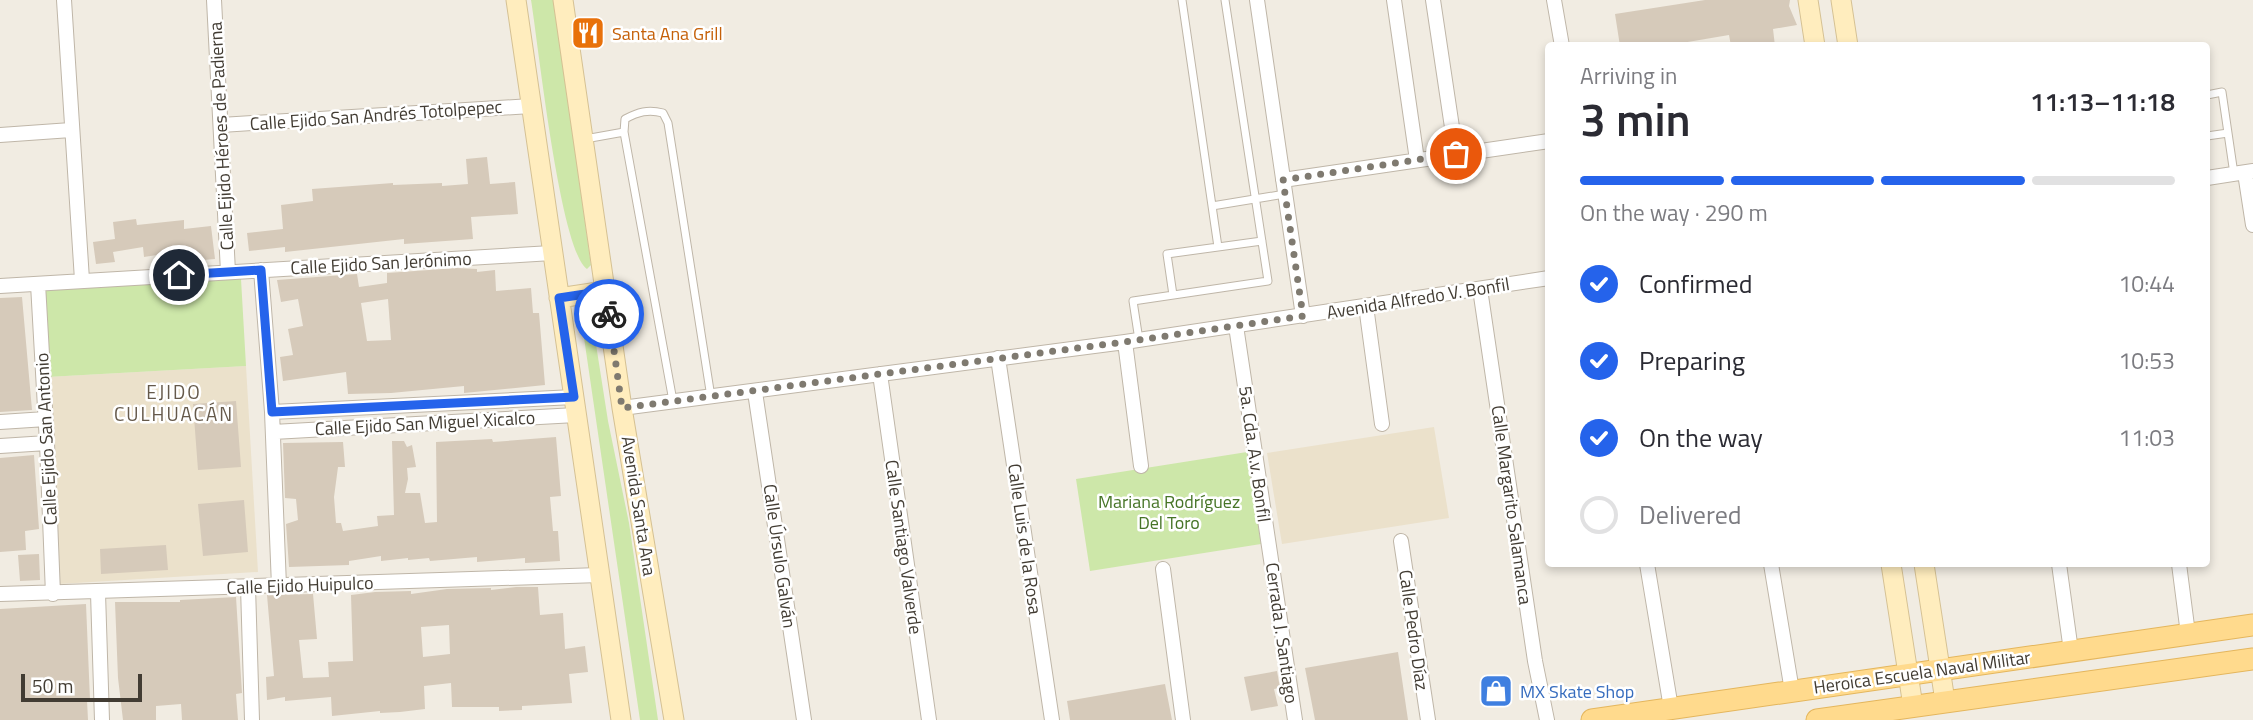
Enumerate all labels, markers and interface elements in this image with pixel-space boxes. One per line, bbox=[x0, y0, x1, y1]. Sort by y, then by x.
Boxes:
restaurant icon: Santa Ana Grill bbox=[569, 14, 607, 52]
place label: Santa Ana Grill bbox=[612, 20, 723, 47]
street label: Calle Ejido Héroes de Padierna bbox=[202, 21, 240, 251]
text: Arriving in bbox=[1580, 58, 1677, 93]
text: 11:13–11:18 bbox=[2030, 82, 2175, 121]
text: 3 min bbox=[1580, 84, 1691, 154]
street label: Calle Ejido San Andrés Totolpepec bbox=[249, 93, 503, 137]
pin bbox=[1426, 124, 1486, 184]
icon: bag bbox=[1437, 135, 1475, 173]
text: On the way · 290 m bbox=[1580, 195, 1768, 230]
pin bbox=[149, 245, 209, 305]
street label: Calle Ejido San Jerónimo bbox=[290, 245, 472, 281]
icon: home bbox=[160, 256, 198, 294]
text: Confirmed bbox=[1639, 264, 1753, 303]
icon: check bbox=[1580, 265, 1618, 303]
text: 10:44 bbox=[2118, 266, 2175, 301]
street label: Avenida Alfredo V. Bonfil bbox=[1325, 270, 1511, 326]
courier bbox=[574, 279, 644, 349]
icon: bike bbox=[590, 295, 628, 333]
text: Preparing bbox=[1639, 341, 1745, 380]
icon: check bbox=[1580, 342, 1618, 380]
text: 10:53 bbox=[2118, 343, 2175, 378]
street label: Calle Ejido San Antonio bbox=[28, 352, 64, 526]
district label: EJIDO CULHUACÁN bbox=[114, 377, 234, 428]
street label: 5a. Cda. A.v. Bonfil bbox=[1232, 384, 1278, 524]
street label: Calle Ejido San Miguel Xicalco bbox=[314, 404, 536, 442]
street label: Calle Margarito Salamanca bbox=[1485, 404, 1539, 606]
text: On the way bbox=[1639, 418, 1763, 457]
icon: check bbox=[1580, 419, 1618, 457]
text: 11:03 bbox=[2118, 420, 2175, 455]
street label: Avenida Santa Ana bbox=[615, 434, 663, 578]
street label: Calle Santiago Valverde bbox=[878, 458, 930, 636]
street label: Calle Luis de la Rosa bbox=[1001, 462, 1049, 616]
street label: Calle Úrsulo Galván bbox=[757, 482, 803, 630]
park label: Mariana Rodríguez Del Toro bbox=[1098, 488, 1240, 536]
text: Delivered bbox=[1639, 495, 1742, 534]
street label: Cerrada J. Santiago bbox=[1259, 561, 1305, 705]
street label: Calle Pedro Díaz bbox=[1392, 568, 1436, 692]
street label: Calle Ejido Huipulco bbox=[226, 569, 374, 601]
street label: Heroica Escuela Naval Militar bbox=[1812, 643, 2032, 701]
scale bar bbox=[21, 671, 142, 703]
text: 50 m bbox=[32, 671, 73, 700]
shop icon: MX Skate Shop bbox=[1477, 672, 1515, 710]
place label: MX Skate Shop bbox=[1520, 678, 1634, 705]

